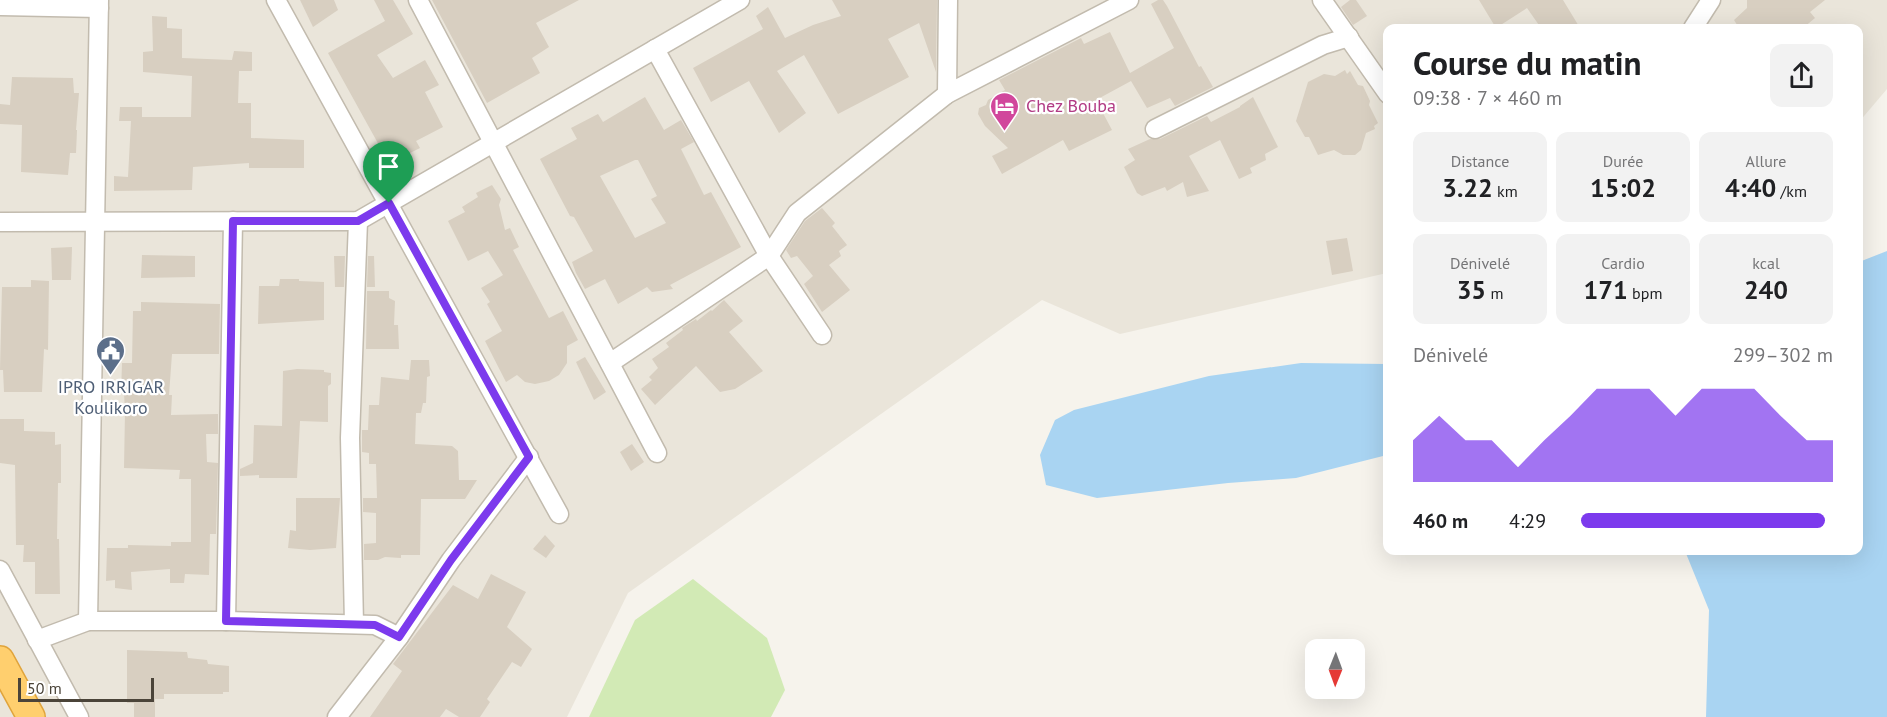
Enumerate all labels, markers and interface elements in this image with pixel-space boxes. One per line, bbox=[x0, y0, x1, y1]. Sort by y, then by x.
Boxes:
text: Course du matin bbox=[1413, 41, 1642, 84]
button: share bbox=[1770, 44, 1833, 107]
text: 09:38 · 7 × 460 m bbox=[1413, 85, 1562, 111]
hotel icon: Chez Bouba bbox=[989, 90, 1021, 132]
place label: Chez Bouba bbox=[1026, 94, 1116, 117]
pin bbox=[363, 141, 414, 203]
icon: arrive bbox=[372, 150, 405, 183]
text: Distance bbox=[1451, 151, 1509, 171]
text: Durée bbox=[1603, 151, 1643, 171]
text: Allure bbox=[1746, 151, 1786, 171]
text: 3.22 bbox=[1442, 171, 1493, 204]
text: 15:02 bbox=[1590, 171, 1656, 204]
text: 4:40 bbox=[1725, 171, 1776, 204]
text: km bbox=[1493, 181, 1518, 201]
text: /km bbox=[1776, 181, 1807, 201]
text: Dénivelé bbox=[1450, 253, 1510, 273]
text: Cardio bbox=[1601, 253, 1645, 273]
text: kcal bbox=[1752, 253, 1780, 273]
text: 35 bbox=[1457, 273, 1486, 306]
text: 171 bbox=[1584, 273, 1628, 306]
text: 240 bbox=[1744, 273, 1788, 306]
text: m bbox=[1486, 283, 1503, 303]
text: bpm bbox=[1628, 283, 1662, 303]
public building icon: IPRO IRRIGAR Koulikoro bbox=[95, 334, 127, 376]
text: Dénivelé bbox=[1413, 342, 1488, 368]
text: 299–302 m bbox=[1733, 342, 1833, 368]
place label: IPRO IRRIGAR Koulikoro bbox=[58, 375, 165, 419]
text: 460 m bbox=[1413, 508, 1468, 534]
text: 4:29 bbox=[1509, 508, 1546, 534]
north arrow bbox=[1305, 639, 1365, 699]
map controls bbox=[1305, 639, 1365, 699]
scale bar bbox=[18, 675, 154, 702]
text: 50 m bbox=[27, 678, 62, 698]

